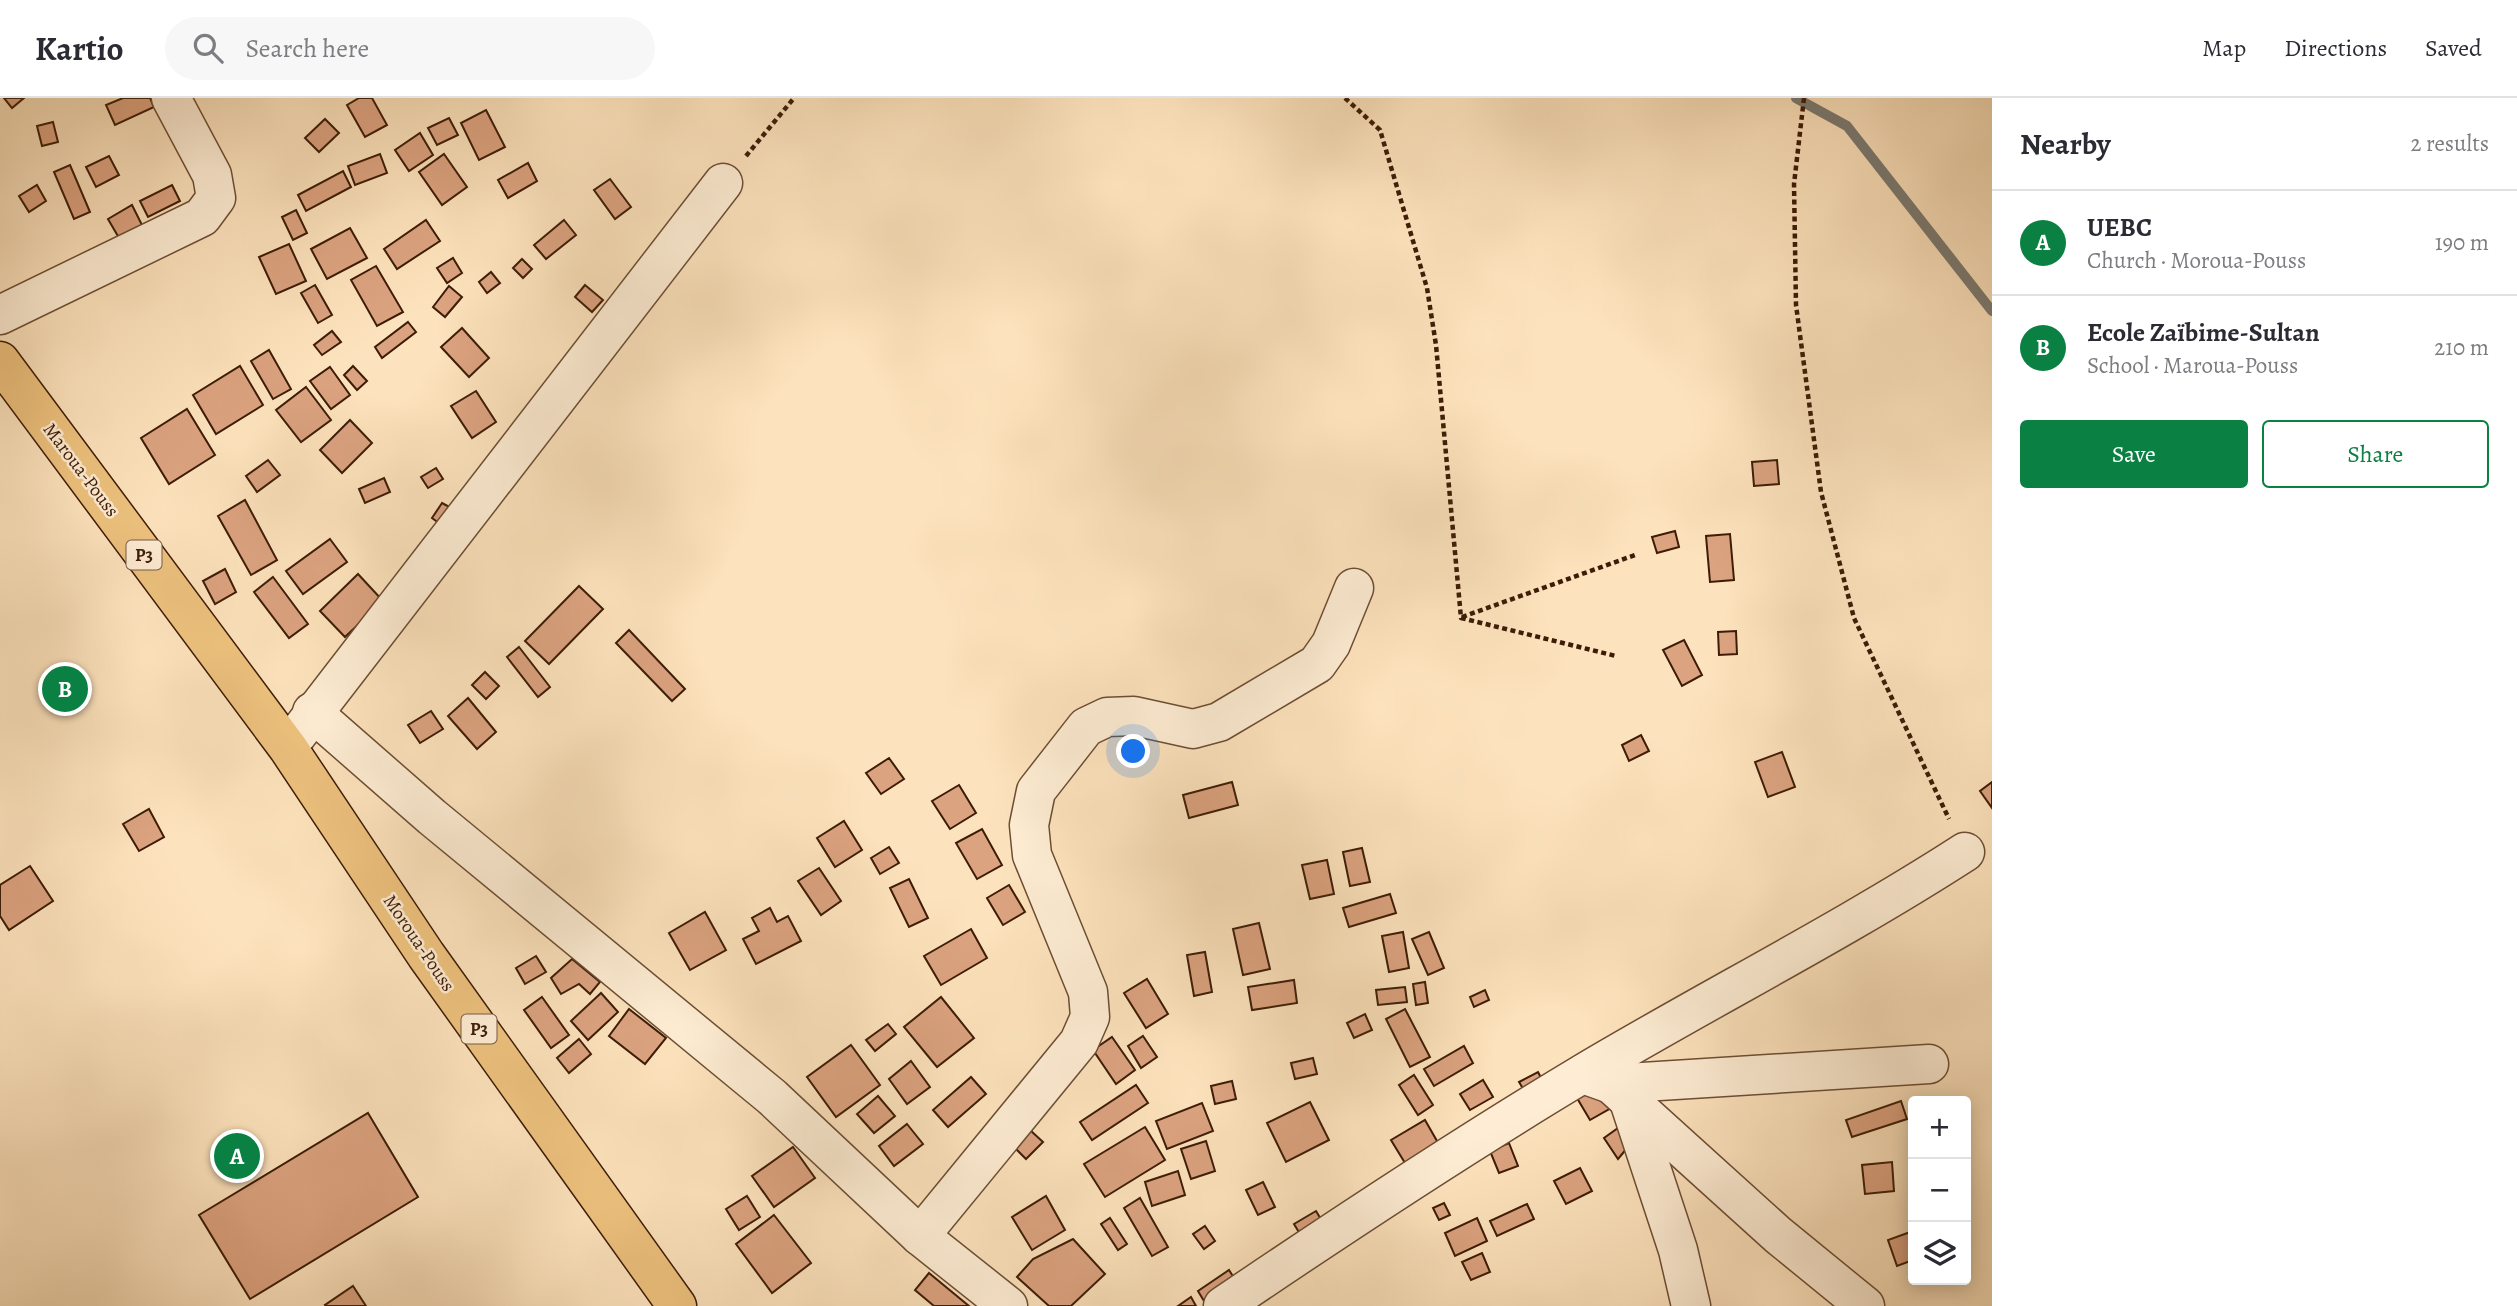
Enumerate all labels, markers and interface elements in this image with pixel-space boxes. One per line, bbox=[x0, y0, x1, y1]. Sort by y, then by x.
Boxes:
search box bbox=[165, 17, 655, 80]
text: Kartio bbox=[35, 26, 123, 71]
icon: search bbox=[189, 29, 227, 67]
text: Search here bbox=[245, 31, 369, 66]
text: Map bbox=[2202, 32, 2246, 64]
text: Directions bbox=[2284, 32, 2387, 64]
text: Saved bbox=[2425, 32, 2482, 64]
text: Nearby bbox=[2020, 124, 2111, 164]
text: 2 results bbox=[2411, 128, 2489, 159]
text: UEBC bbox=[2087, 210, 2152, 245]
text: A bbox=[2036, 227, 2050, 258]
text: 190 m bbox=[2435, 227, 2489, 258]
text: Church · Moroua-Pouss bbox=[2087, 245, 2306, 276]
text: Ecole Zaïbime-Sultan bbox=[2087, 315, 2320, 350]
text: B bbox=[2036, 332, 2050, 363]
text: 210 m bbox=[2434, 332, 2489, 363]
text: School · Maroua-Pouss bbox=[2087, 350, 2298, 381]
street label: Maroua-Pouss bbox=[37, 418, 125, 522]
button: Save bbox=[2020, 420, 2248, 488]
button: Share bbox=[2262, 420, 2489, 488]
road number: P3 bbox=[127, 541, 162, 570]
pin: B bbox=[42, 663, 88, 715]
your location bbox=[1116, 734, 1150, 768]
street label: Moroua-Pouss bbox=[377, 889, 461, 997]
road number: P3 bbox=[462, 1014, 496, 1044]
map controls bbox=[1908, 1096, 1971, 1285]
button: + bbox=[1908, 1096, 1971, 1159]
pin: A bbox=[214, 1130, 260, 1182]
button: − bbox=[1908, 1159, 1971, 1222]
button: layers bbox=[1908, 1222, 1971, 1285]

